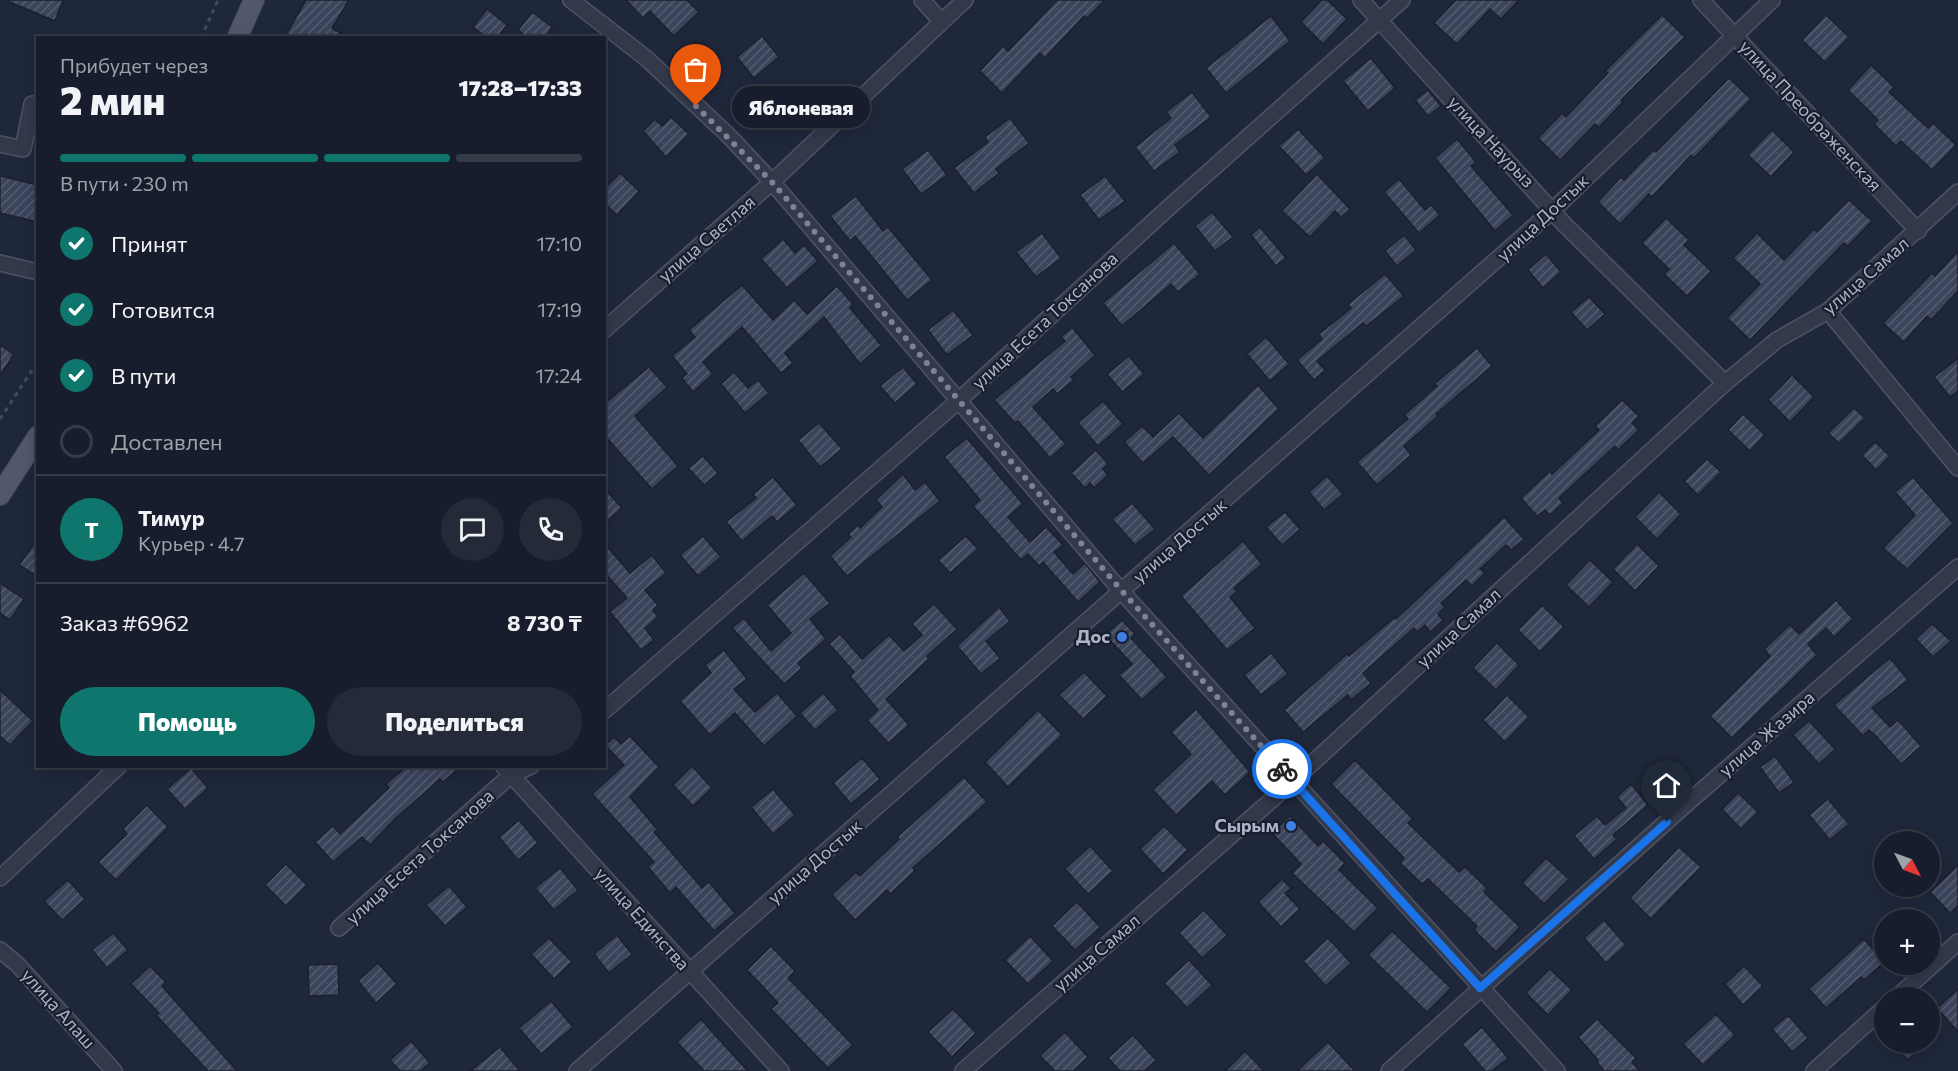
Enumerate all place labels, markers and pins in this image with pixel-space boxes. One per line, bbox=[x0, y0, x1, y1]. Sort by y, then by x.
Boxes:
pin bbox=[670, 44, 721, 106]
callout: Яблоневая bbox=[732, 85, 870, 127]
place label: Дос bbox=[1076, 625, 1110, 647]
marker: Дос bbox=[1115, 630, 1129, 644]
pin bbox=[1641, 760, 1692, 822]
place label: Сырым bbox=[1215, 814, 1279, 836]
marker: Сырым bbox=[1284, 819, 1298, 833]

